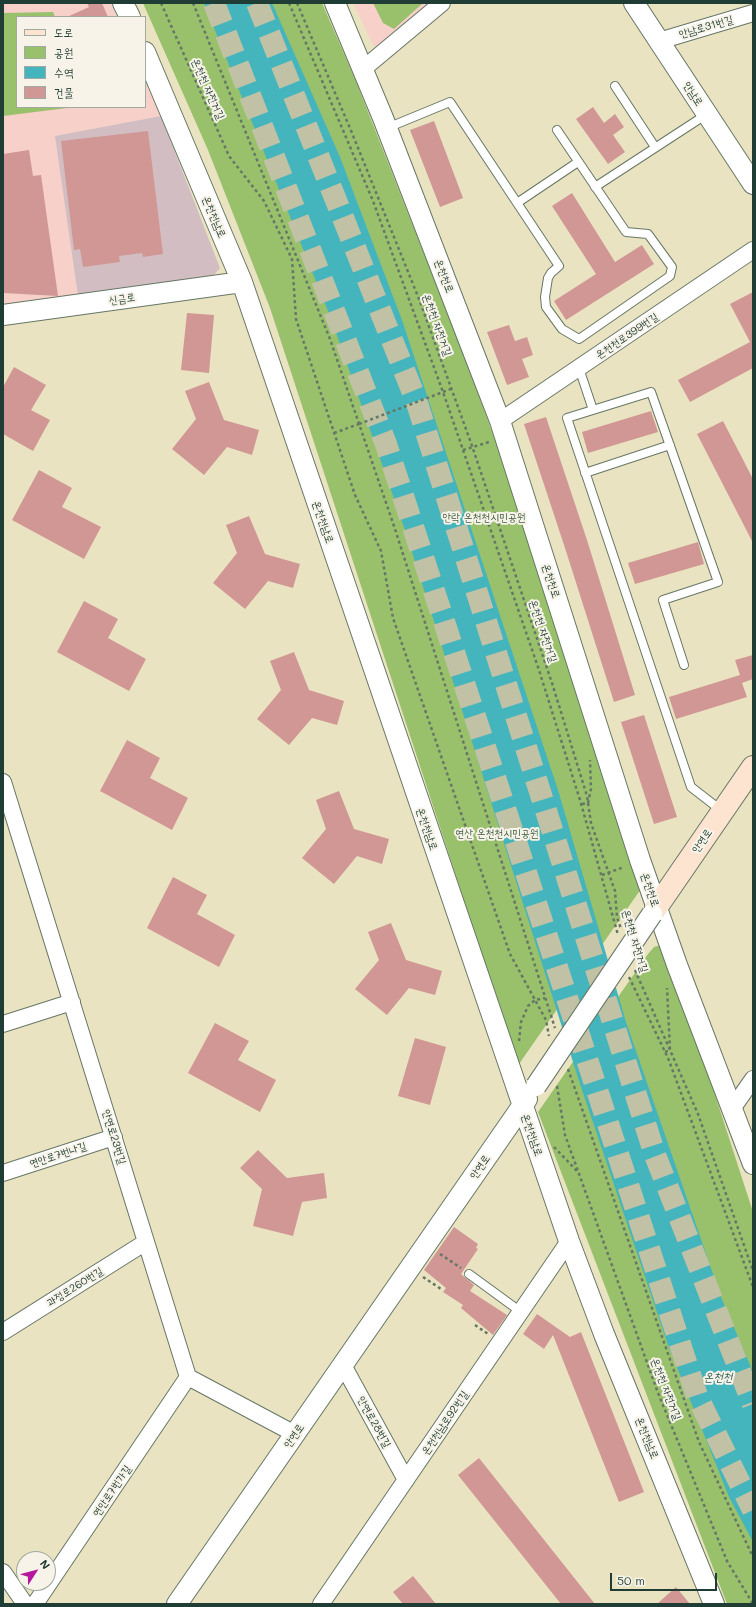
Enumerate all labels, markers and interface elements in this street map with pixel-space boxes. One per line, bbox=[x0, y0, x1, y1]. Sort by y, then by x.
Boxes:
street label: 안남로31번길 bbox=[677, 13, 735, 41]
legend bbox=[16, 16, 146, 108]
text: 도로 bbox=[54, 24, 73, 40]
text: 공원 bbox=[54, 44, 73, 60]
street label: 온천천 자전거길 bbox=[189, 56, 227, 122]
text: 수역 bbox=[54, 64, 73, 80]
street label: 안남로 bbox=[680, 79, 706, 109]
text: 건물 bbox=[54, 84, 73, 100]
street label: 온천천남로 bbox=[199, 194, 229, 240]
street label: 온천천로 bbox=[431, 257, 457, 295]
street label: 신금로 bbox=[108, 291, 136, 307]
street label: 온천천 자전거길 bbox=[420, 292, 454, 358]
street label: 온천천로399번길 bbox=[593, 310, 661, 362]
street label: 온천천남로 bbox=[310, 499, 336, 545]
park label: 안락 온천천시민공원 bbox=[442, 511, 526, 525]
street label: 온천천로 bbox=[539, 562, 563, 600]
street label: 온천천 자전거길 bbox=[526, 598, 560, 664]
street label: 온천천남로 bbox=[414, 806, 440, 852]
street label: 안연로 bbox=[689, 826, 715, 856]
park label: 연산 온천천시민공원 bbox=[455, 827, 539, 841]
street label: 온천천로 bbox=[638, 871, 662, 909]
street label: 온천천 자전거길 bbox=[619, 908, 651, 974]
street label: 안연로23번길 bbox=[99, 1108, 129, 1166]
street label: 온천천남로 bbox=[519, 1112, 545, 1158]
street label: 연안로7번나길 bbox=[28, 1140, 88, 1170]
street label: 안연로 bbox=[467, 1152, 493, 1182]
street label: 과정로260번길 bbox=[44, 1264, 106, 1310]
street label: 온천천 자전거길 bbox=[648, 1356, 684, 1422]
water label: 온천천 bbox=[704, 1370, 732, 1384]
street label: 온천천남로92번길 bbox=[419, 1388, 471, 1458]
street label: 안연로28번길 bbox=[354, 1394, 394, 1450]
street label: 온천천남로 bbox=[633, 1415, 661, 1461]
street label: 안연로 bbox=[281, 1421, 307, 1451]
street label: 연안로7번가길 bbox=[90, 1463, 134, 1519]
north arrow bbox=[16, 1551, 56, 1591]
text: N bbox=[37, 1556, 54, 1572]
scale bar bbox=[612, 1565, 719, 1591]
text: 50 m bbox=[617, 1572, 645, 1588]

